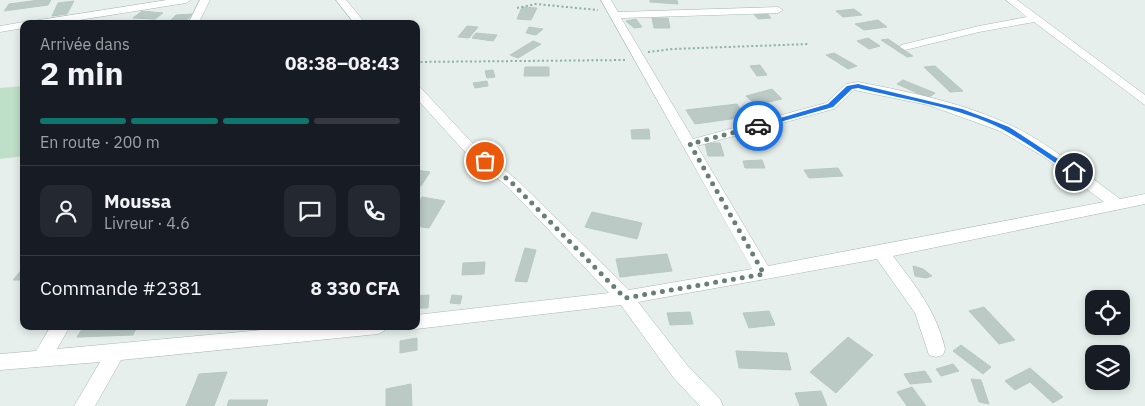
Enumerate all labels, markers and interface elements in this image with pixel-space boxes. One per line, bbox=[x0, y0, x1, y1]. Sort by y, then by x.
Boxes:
text: Arrivée dans bbox=[40, 34, 130, 54]
text: 08:38–08:43 bbox=[285, 51, 400, 75]
text: 2 min bbox=[40, 52, 124, 94]
courier bbox=[733, 101, 783, 151]
icon: car bbox=[744, 112, 772, 140]
text: En route · 200 m bbox=[40, 132, 160, 152]
pin bbox=[464, 140, 506, 182]
icon: bag bbox=[471, 147, 499, 175]
pin bbox=[1053, 151, 1095, 193]
icon: home bbox=[1060, 158, 1088, 186]
button: person bbox=[40, 185, 92, 237]
button: chat bbox=[284, 185, 336, 237]
button: phone bbox=[348, 185, 400, 237]
text: Moussa bbox=[104, 189, 171, 213]
text: Livreur · 4.6 bbox=[104, 213, 190, 233]
text: Commande #2381 bbox=[40, 276, 202, 300]
text: 8 330 CFA bbox=[311, 276, 400, 300]
map controls bbox=[1085, 290, 1130, 390]
button: locate bbox=[1085, 290, 1130, 335]
button: layers bbox=[1085, 345, 1130, 390]

